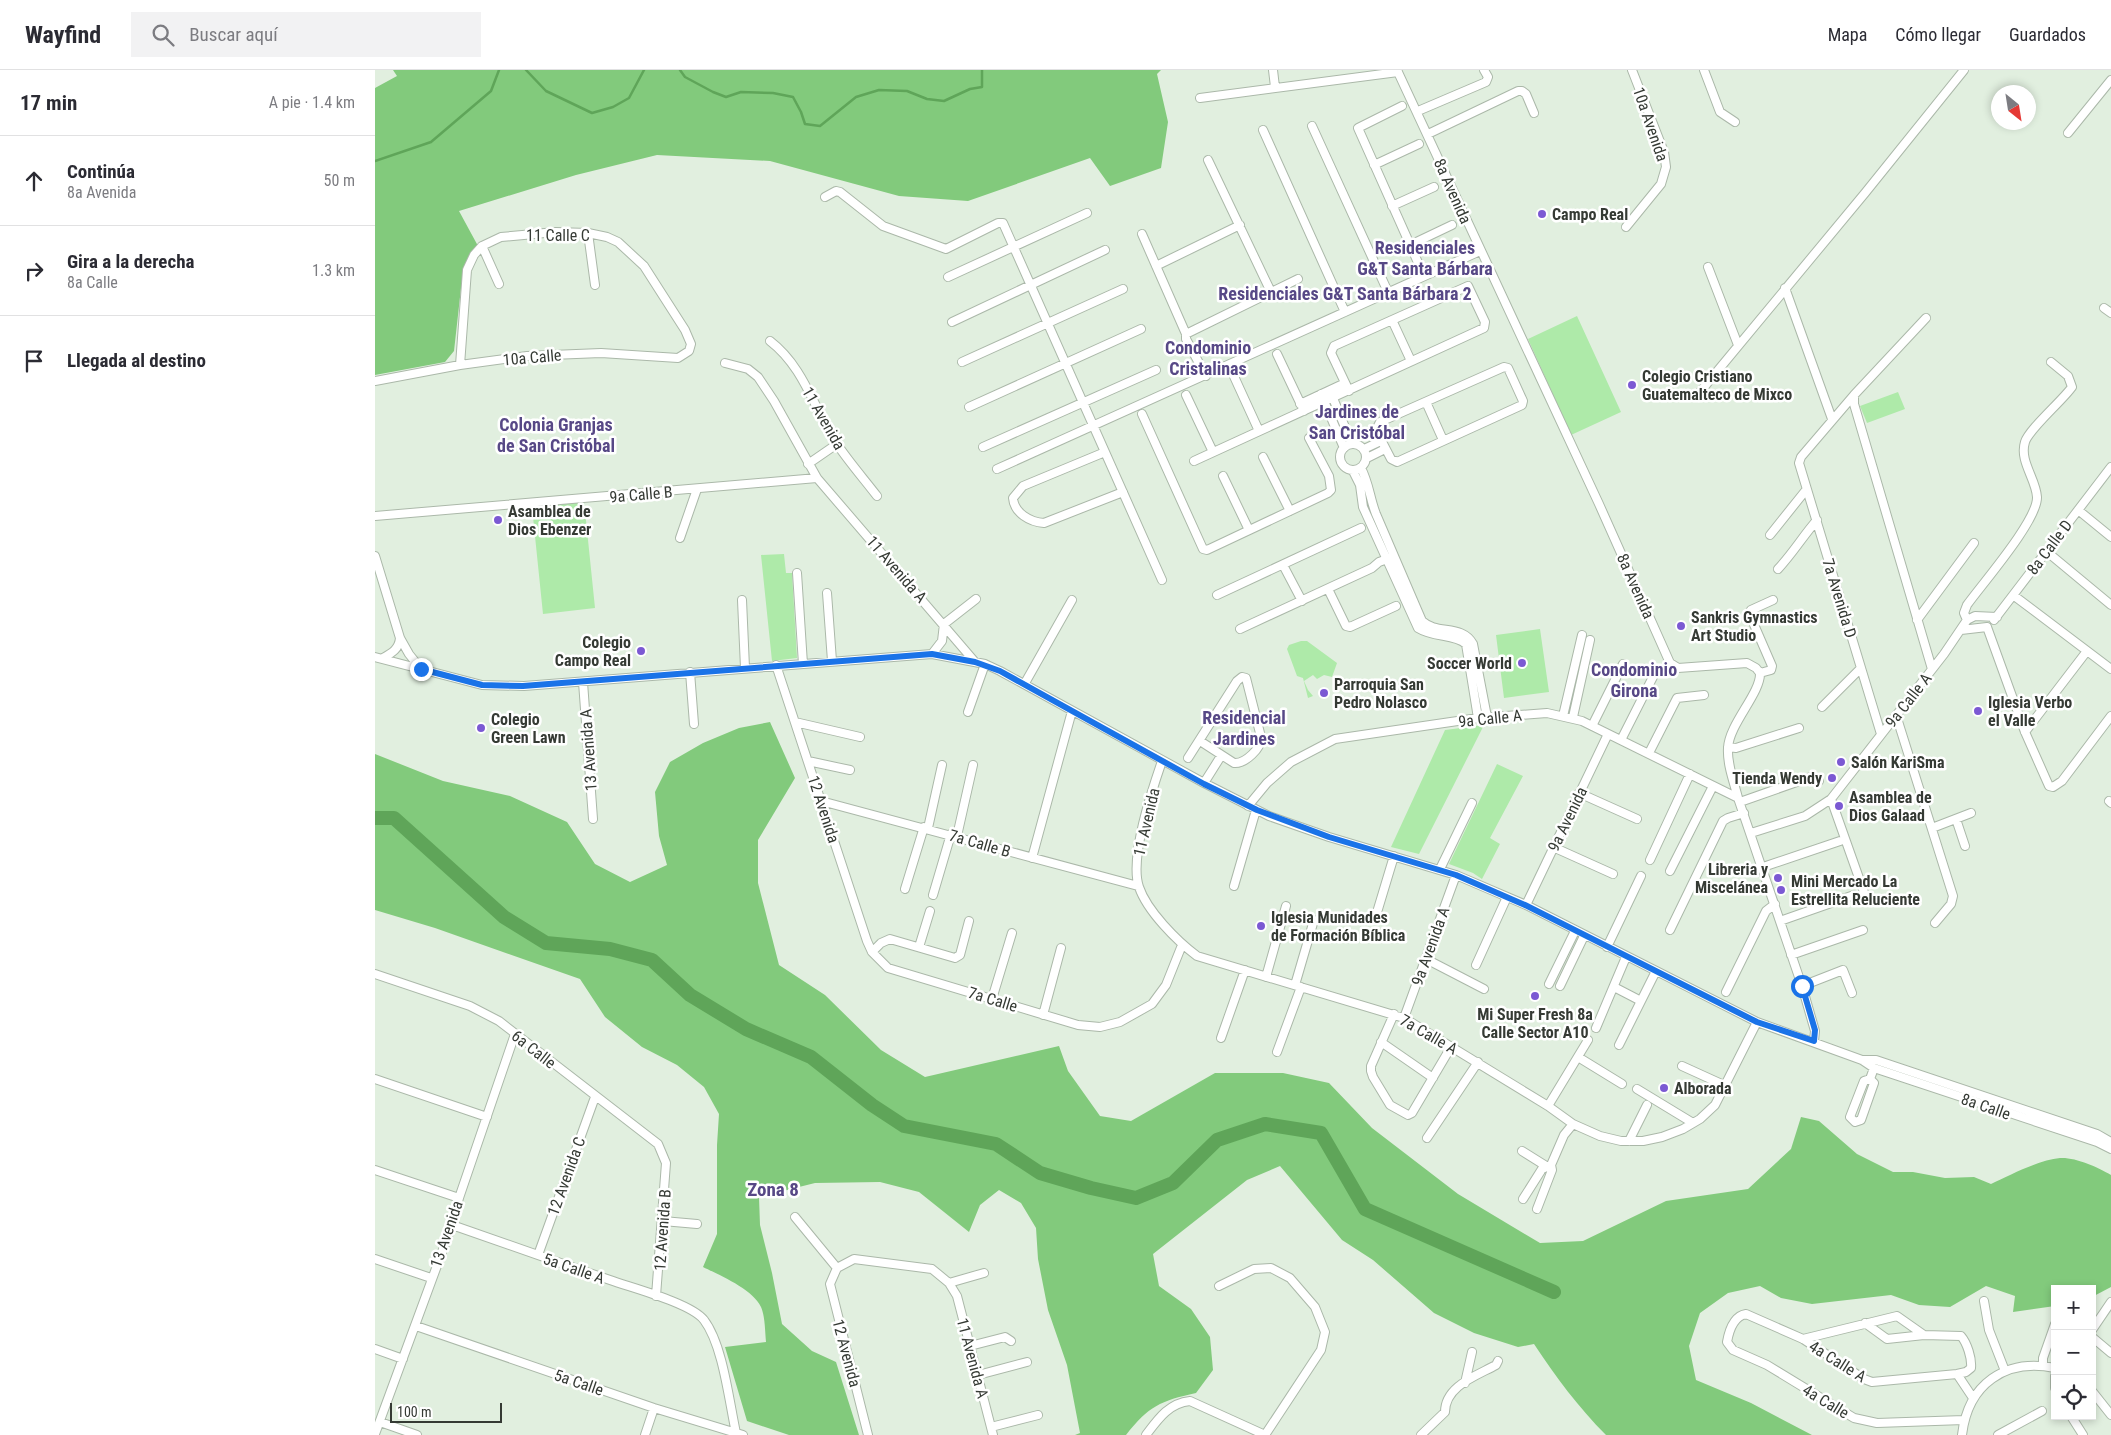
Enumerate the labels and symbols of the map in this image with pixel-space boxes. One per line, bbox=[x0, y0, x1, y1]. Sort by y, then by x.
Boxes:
street label: 10a Avenida bbox=[1629, 85, 1672, 164]
north arrow bbox=[1991, 85, 2036, 130]
street label: 8a Avenida bbox=[1430, 156, 1475, 227]
place label: Campo Real bbox=[1552, 205, 1628, 224]
marker: Campo Real bbox=[1536, 208, 1548, 220]
street label: 11 Calle C bbox=[526, 226, 590, 245]
district label: Residenciales G&T Santa Bárbara bbox=[1357, 237, 1493, 279]
district label: Residenciales G&T Santa Bárbara 2 bbox=[1218, 283, 1472, 304]
district label: Condominio Cristalinas bbox=[1165, 337, 1251, 379]
street label: 10a Calle bbox=[502, 345, 562, 370]
place label: Colegio Cristiano Guatemalteco de Mixco bbox=[1642, 367, 1792, 404]
marker: Colegio Cristiano Guatemalteco de Mixco bbox=[1626, 379, 1638, 391]
street label: 11 Avenida bbox=[798, 383, 849, 453]
district label: Jardines de San Cristóbal bbox=[1309, 401, 1405, 443]
district label: Colonia Granjas de San Cristóbal bbox=[497, 414, 615, 456]
street label: 9a Calle B bbox=[609, 482, 673, 507]
place label: Asamblea de Dios Ebenzer bbox=[508, 502, 591, 539]
marker: Asamblea de Dios Ebenzer bbox=[492, 514, 504, 526]
street label: 8a Calle D bbox=[2023, 516, 2076, 578]
street label: 11 Avenida A bbox=[862, 532, 931, 607]
street label: 8a Avenida bbox=[1613, 551, 1658, 622]
street label: 7a Avenida D bbox=[1818, 556, 1861, 640]
place label: Sankris Gymnastics Art Studio bbox=[1691, 608, 1818, 645]
marker: Sankris Gymnastics Art Studio bbox=[1675, 620, 1687, 632]
place label: Colegio Campo Real bbox=[555, 633, 631, 670]
marker: Colegio Campo Real bbox=[635, 645, 647, 657]
place label: Soccer World bbox=[1427, 654, 1512, 673]
marker: Soccer World bbox=[1516, 657, 1528, 669]
route end bbox=[410, 658, 433, 681]
district label: Condominio Girona bbox=[1591, 659, 1677, 701]
street label: 9a Calle A bbox=[1881, 669, 1935, 731]
place label: Parroquia San Pedro Nolasco bbox=[1334, 675, 1427, 712]
marker: Parroquia San Pedro Nolasco bbox=[1318, 687, 1330, 699]
place label: Iglesia Verbo el Valle bbox=[1988, 693, 2072, 730]
marker: Iglesia Verbo el Valle bbox=[1972, 705, 1984, 717]
street label: 9a Calle A bbox=[1457, 706, 1523, 731]
district label: Residencial Jardines bbox=[1202, 707, 1286, 749]
street label: 13 Avenida A bbox=[576, 708, 601, 792]
place label: Colegio Green Lawn bbox=[491, 710, 566, 747]
marker: Colegio Green Lawn bbox=[475, 722, 487, 734]
place label: Salón KariSma bbox=[1851, 753, 1945, 772]
marker: Salón KariSma bbox=[1835, 756, 1847, 768]
place label: Tienda Wendy bbox=[1732, 769, 1822, 788]
marker: Tienda Wendy bbox=[1826, 772, 1838, 784]
street label: 12 Avenida bbox=[804, 773, 843, 845]
street label: 9a Avenida bbox=[1544, 784, 1591, 855]
street label: 11 Avenida bbox=[1129, 786, 1164, 858]
place label: Asamblea de Dios Galaad bbox=[1849, 788, 1932, 825]
marker: Asamblea de Dios Galaad bbox=[1833, 800, 1845, 812]
street label: 7a Calle B bbox=[947, 826, 1013, 861]
place label: Libreria y Miscelánea bbox=[1695, 860, 1768, 897]
marker: Libreria y Miscelánea bbox=[1772, 872, 1784, 884]
place label: Mini Mercado La Estrellita Reluciente bbox=[1791, 872, 1920, 909]
marker: Mini Mercado La Estrellita Reluciente bbox=[1775, 884, 1787, 896]
street label: 9a Avenida A bbox=[1407, 904, 1453, 988]
place label: Iglesia Munidades de Formación Bíblica bbox=[1271, 908, 1406, 945]
marker: Iglesia Munidades de Formación Bíblica bbox=[1255, 920, 1267, 932]
route start bbox=[1791, 975, 1814, 998]
street label: 7a Calle bbox=[966, 983, 1020, 1016]
marker: Mi Super Fresh 8a Calle Sector A10 bbox=[1529, 990, 1541, 1002]
place label: Mi Super Fresh 8a Calle Sector A10 bbox=[1477, 1005, 1593, 1042]
street label: 7a Calle A bbox=[1396, 1010, 1461, 1059]
street label: 6a Calle bbox=[508, 1026, 560, 1073]
place label: Alborada bbox=[1674, 1079, 1732, 1098]
marker: Alborada bbox=[1658, 1082, 1670, 1094]
street label: 8a Calle bbox=[1959, 1089, 2013, 1124]
street label: 12 Avenida C bbox=[543, 1134, 589, 1218]
district label: Zona 8 bbox=[747, 1178, 799, 1201]
street label: 12 Avenida B bbox=[650, 1188, 675, 1272]
street label: 13 Avenida bbox=[426, 1198, 467, 1270]
street label: 5a Calle A bbox=[541, 1249, 607, 1288]
street label: 11 Avenida A bbox=[953, 1316, 992, 1400]
street label: 12 Avenida bbox=[828, 1317, 865, 1389]
street label: 4a Calle A bbox=[1806, 1336, 1870, 1386]
street label: 5a Calle bbox=[552, 1365, 606, 1400]
street label: 4a Calle bbox=[1799, 1380, 1852, 1423]
scale bar bbox=[390, 1400, 503, 1423]

